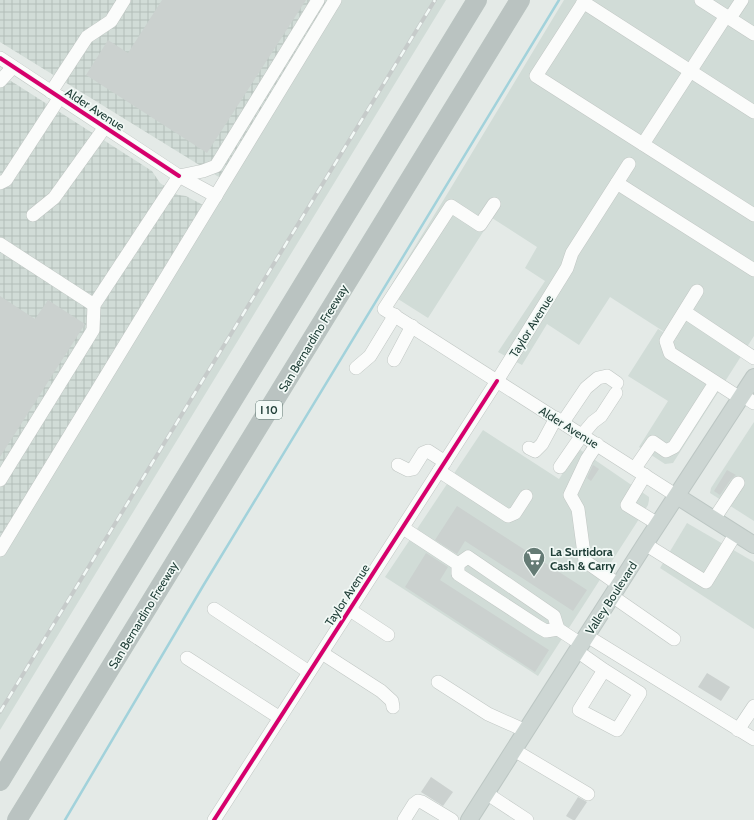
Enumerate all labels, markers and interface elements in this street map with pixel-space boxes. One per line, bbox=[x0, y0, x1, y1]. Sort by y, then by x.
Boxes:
street label: Alder Avenue bbox=[63, 84, 127, 134]
street label: San Bernardino Freeway bbox=[275, 282, 351, 394]
street label: Taylor Avenue bbox=[506, 292, 556, 360]
road number: I 10 bbox=[256, 401, 282, 419]
street label: Alder Avenue bbox=[536, 403, 602, 451]
place label: La Surtidora Cash & Carry bbox=[550, 544, 616, 573]
supermarket icon: La Surtidora Cash & Carry bbox=[521, 545, 547, 578]
street label: San Bernardino Freeway bbox=[105, 559, 181, 671]
street label: Valley Boulevard bbox=[582, 559, 640, 637]
street label: Taylor Avenue bbox=[321, 561, 373, 629]

